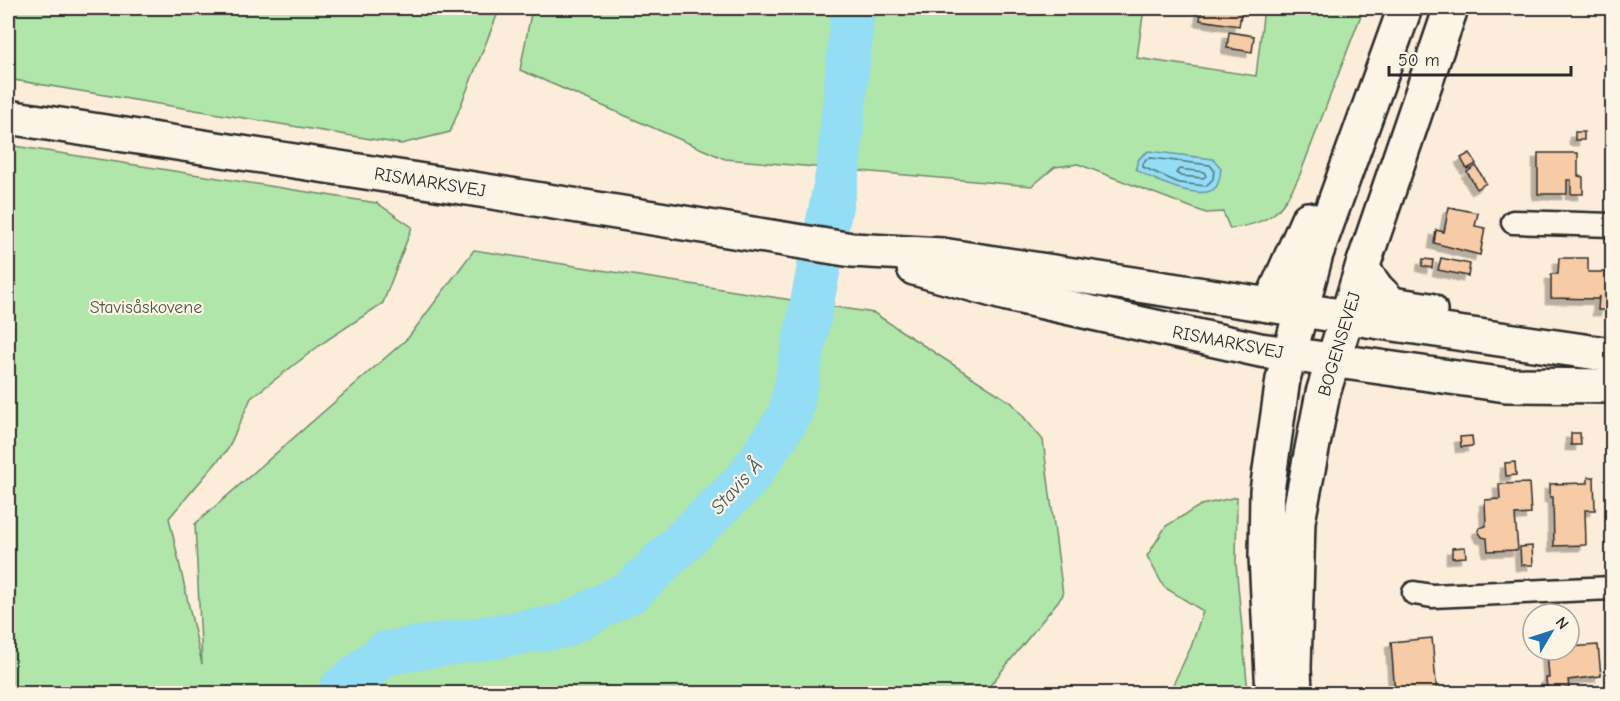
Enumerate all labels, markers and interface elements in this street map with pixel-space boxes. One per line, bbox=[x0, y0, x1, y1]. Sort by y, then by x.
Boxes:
scale bar bbox=[1389, 39, 1570, 77]
text: 50 m bbox=[1398, 50, 1440, 71]
street label: RISMARKSVEJ bbox=[373, 163, 487, 202]
street label: BOGENSEVEJ bbox=[1314, 290, 1365, 399]
park label: Stavisåskovene bbox=[90, 297, 202, 318]
street label: RISMARKSVEJ bbox=[1171, 321, 1285, 364]
water label: Stavis Å bbox=[705, 453, 767, 519]
north arrow bbox=[1521, 602, 1581, 662]
text: N bbox=[1552, 613, 1572, 633]

